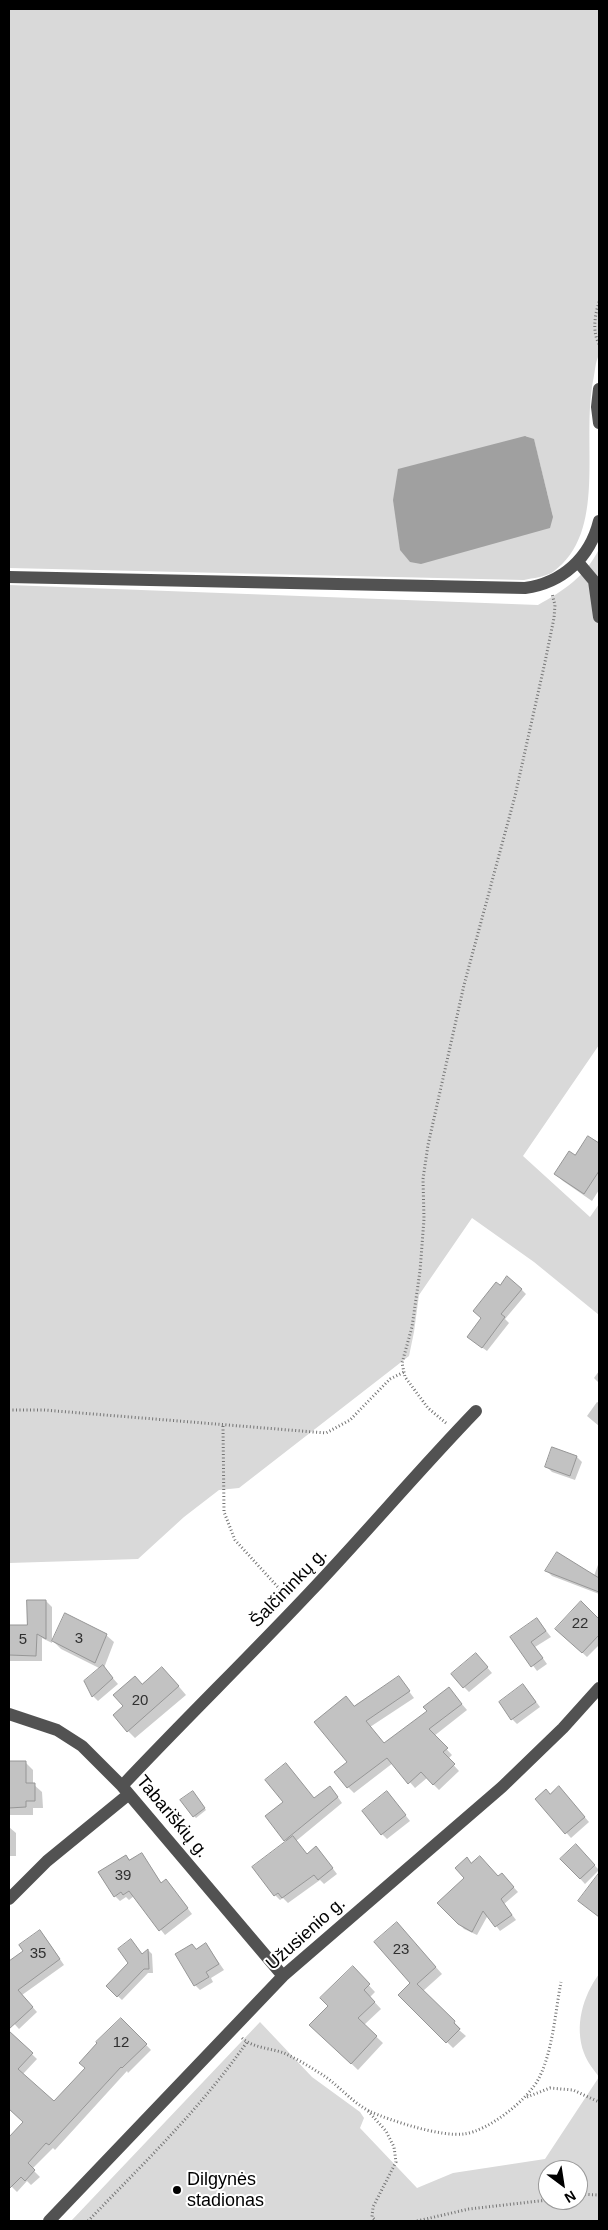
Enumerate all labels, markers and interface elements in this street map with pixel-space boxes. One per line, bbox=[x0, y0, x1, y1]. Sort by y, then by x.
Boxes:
street label: Šalčininkų g. bbox=[246, 1544, 332, 1632]
house number: 22 bbox=[572, 1615, 588, 1633]
house number: 3 bbox=[75, 1630, 83, 1648]
house number: 5 bbox=[19, 1631, 27, 1649]
house number: 20 bbox=[132, 1692, 148, 1710]
street label: Tabariškių g. bbox=[131, 1771, 213, 1863]
house number: 39 bbox=[115, 1867, 131, 1885]
street label: Užusienio g. bbox=[262, 1893, 350, 1975]
house number: 23 bbox=[393, 1941, 409, 1959]
house number: 35 bbox=[30, 1945, 46, 1963]
house number: 12 bbox=[113, 2034, 129, 2052]
north arrow bbox=[538, 2160, 588, 2210]
place label: Dilgynės stadionas bbox=[187, 2169, 264, 2212]
marker: Dilgynės stadionas bbox=[171, 2184, 183, 2196]
text: N bbox=[562, 2188, 579, 2206]

